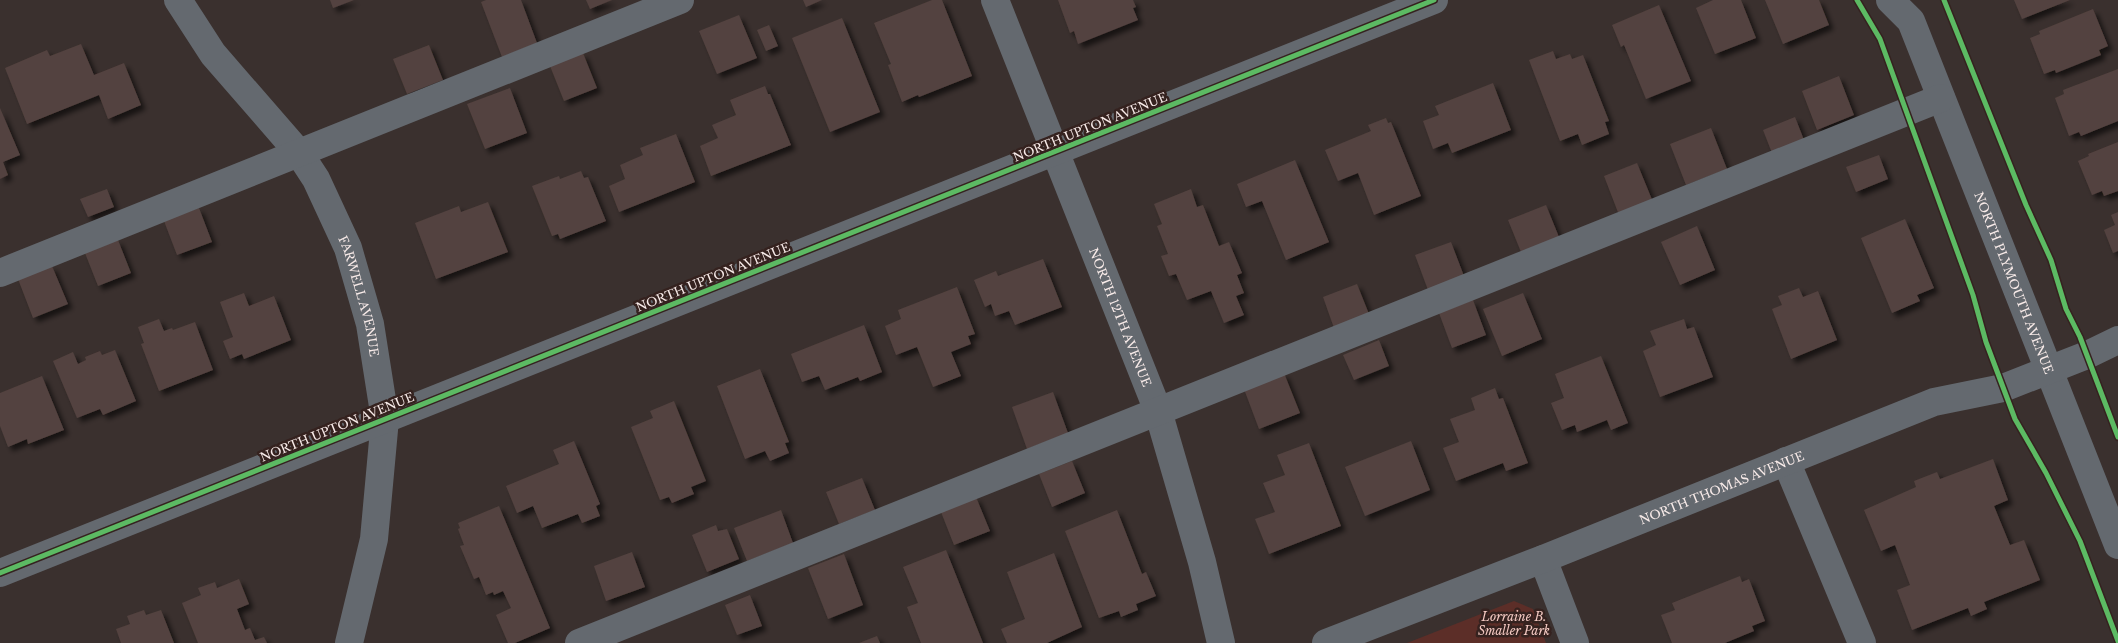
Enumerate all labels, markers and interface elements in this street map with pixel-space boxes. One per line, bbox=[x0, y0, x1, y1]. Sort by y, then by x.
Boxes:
street label: NORTH UPTON AVENUE bbox=[1011, 89, 1169, 165]
street label: NORTH PLYMOUTH AVENUE bbox=[1972, 189, 2057, 376]
street label: FARWELL AVENUE bbox=[336, 233, 383, 358]
street label: NORTH UPTON AVENUE bbox=[634, 239, 792, 315]
street label: NORTH 12TH AVENUE bbox=[1086, 245, 1155, 389]
street label: NORTH UPTON AVENUE bbox=[258, 389, 416, 465]
street label: NORTH THOMAS AVENUE bbox=[1637, 447, 1806, 527]
park label: Lorraine B. Smaller Park bbox=[1478, 609, 1550, 638]

